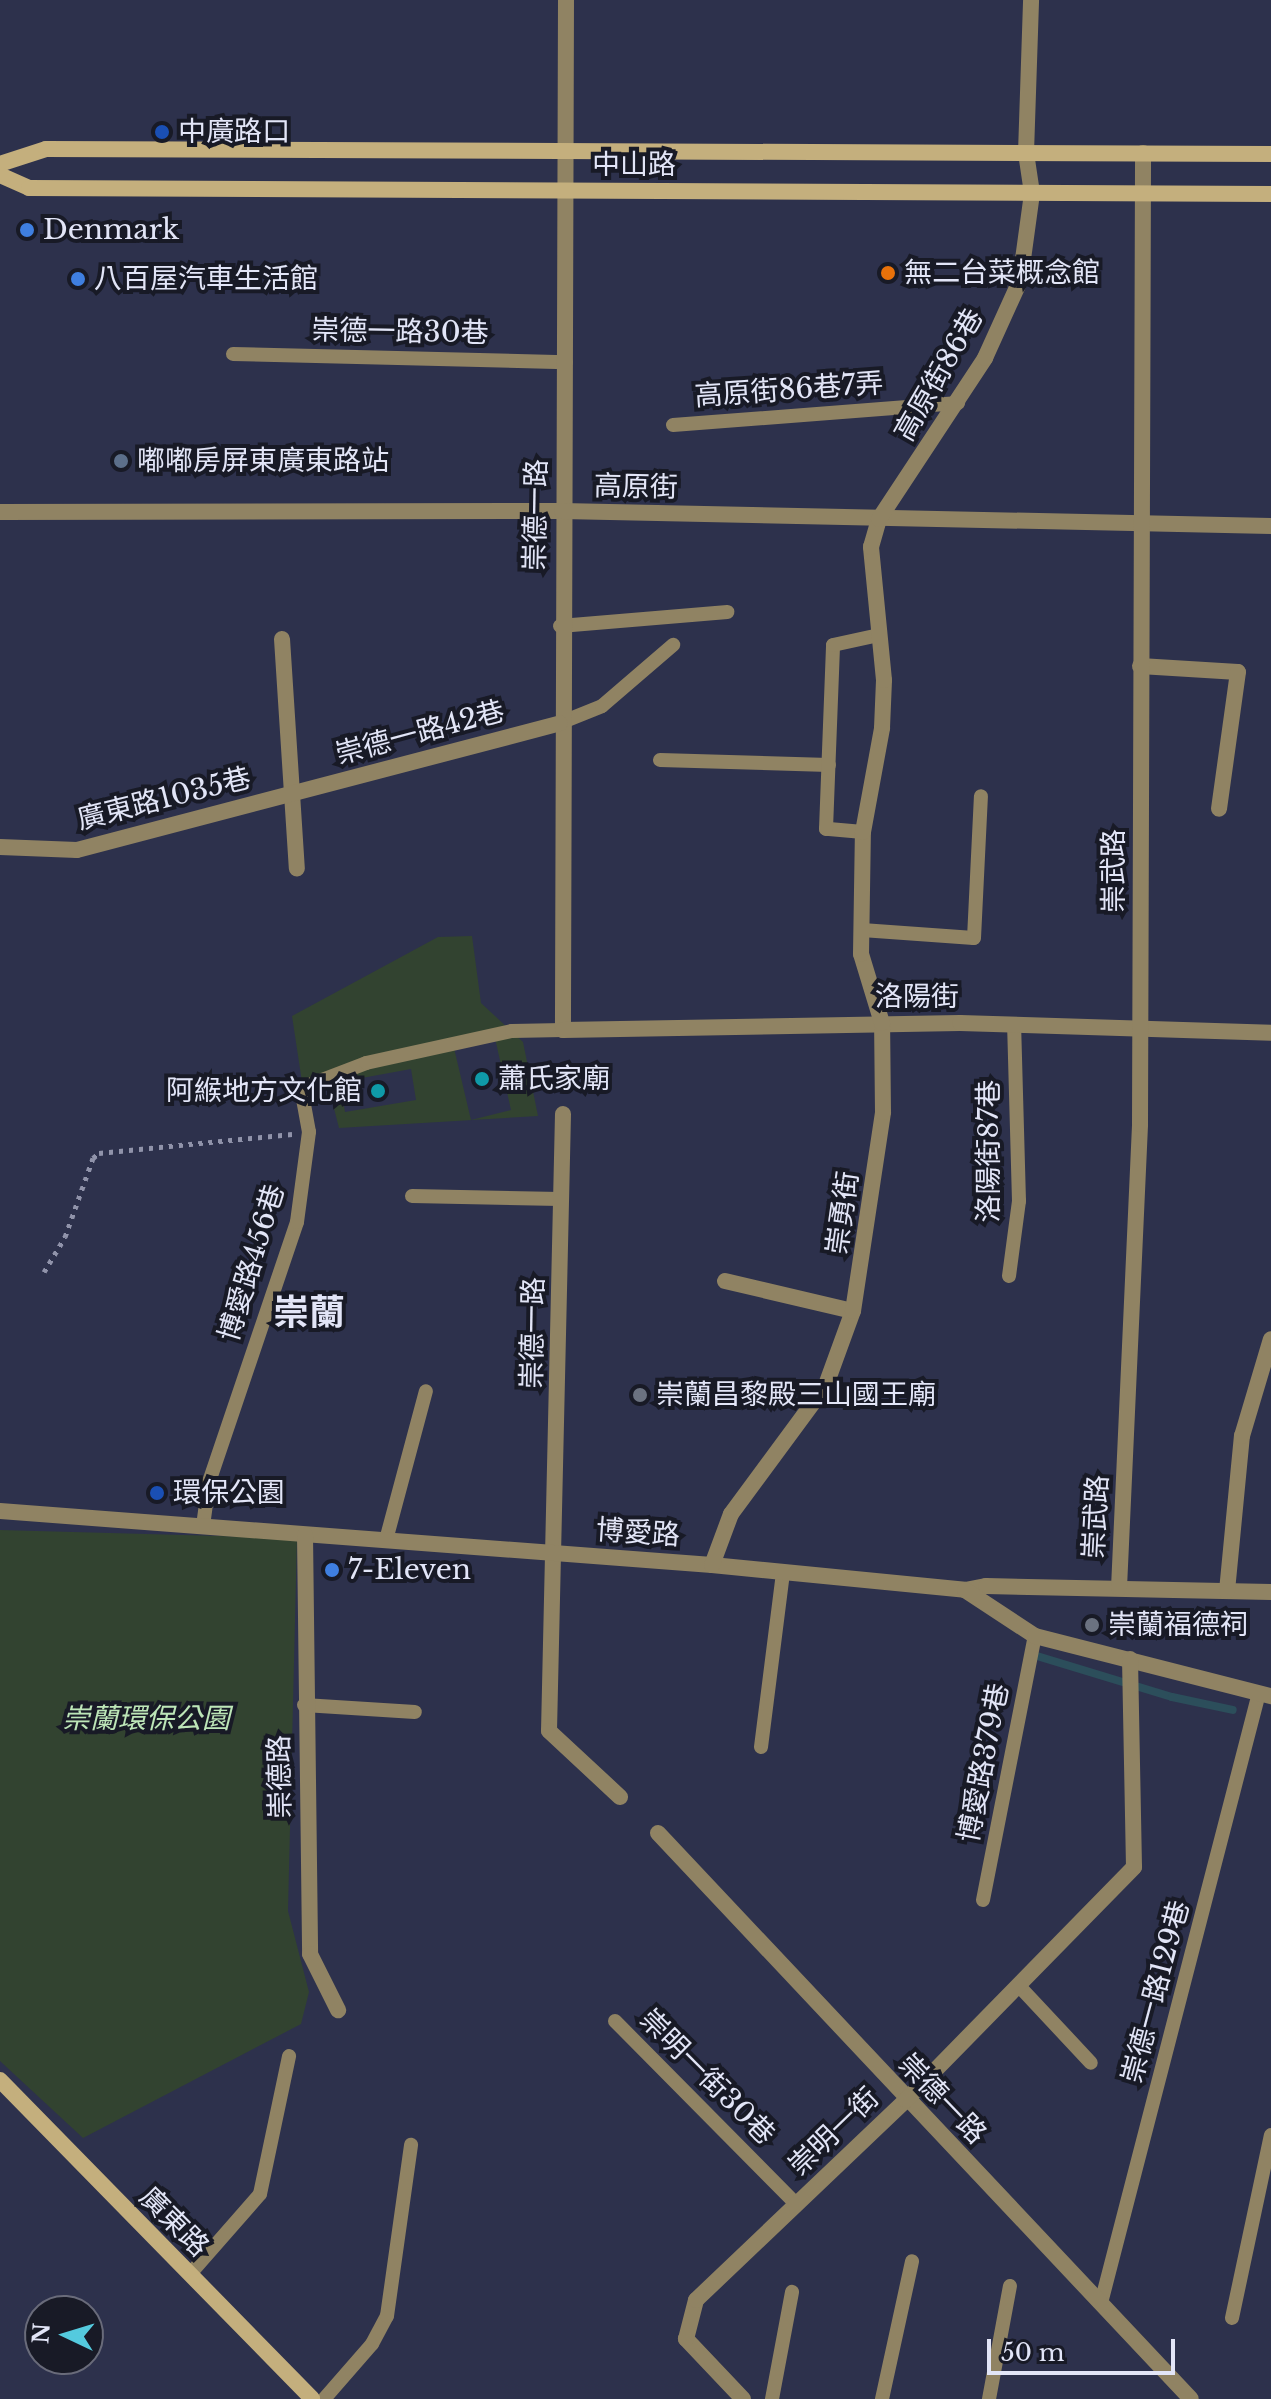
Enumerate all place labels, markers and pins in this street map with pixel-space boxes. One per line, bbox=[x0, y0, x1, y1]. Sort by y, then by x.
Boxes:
place label: 中廣路口 bbox=[178, 115, 290, 149]
marker: 中廣路口 bbox=[153, 123, 171, 141]
place label: Denmark bbox=[43, 213, 179, 247]
marker: Denmark bbox=[18, 221, 36, 239]
place label: 無二台菜概念館 bbox=[904, 256, 1100, 290]
place label: 八百屋汽車生活館 bbox=[94, 262, 318, 296]
marker: 無二台菜概念館 bbox=[879, 264, 897, 282]
marker: 八百屋汽車生活館 bbox=[69, 270, 87, 288]
place label: 嘟嘟房屏東廣東路站 bbox=[137, 444, 389, 478]
marker: 嘟嘟房屏東廣東路站 bbox=[112, 452, 130, 470]
place label: 蕭氏家廟 bbox=[498, 1062, 610, 1096]
marker: 蕭氏家廟 bbox=[473, 1070, 491, 1088]
place label: 阿緱地方文化館 bbox=[166, 1074, 362, 1108]
marker: 阿緱地方文化館 bbox=[369, 1082, 387, 1100]
place label: 崇蘭昌黎殿三山國王廟 bbox=[656, 1378, 936, 1412]
marker: 崇蘭昌黎殿三山國王廟 bbox=[631, 1386, 649, 1404]
place label: 環保公園 bbox=[173, 1476, 285, 1510]
marker: 環保公園 bbox=[148, 1484, 166, 1502]
place label: 7-Eleven bbox=[348, 1553, 471, 1587]
marker: 7-Eleven bbox=[323, 1561, 341, 1579]
place label: 崇蘭福德祠 bbox=[1108, 1608, 1248, 1642]
marker: 崇蘭福德祠 bbox=[1083, 1616, 1101, 1634]

